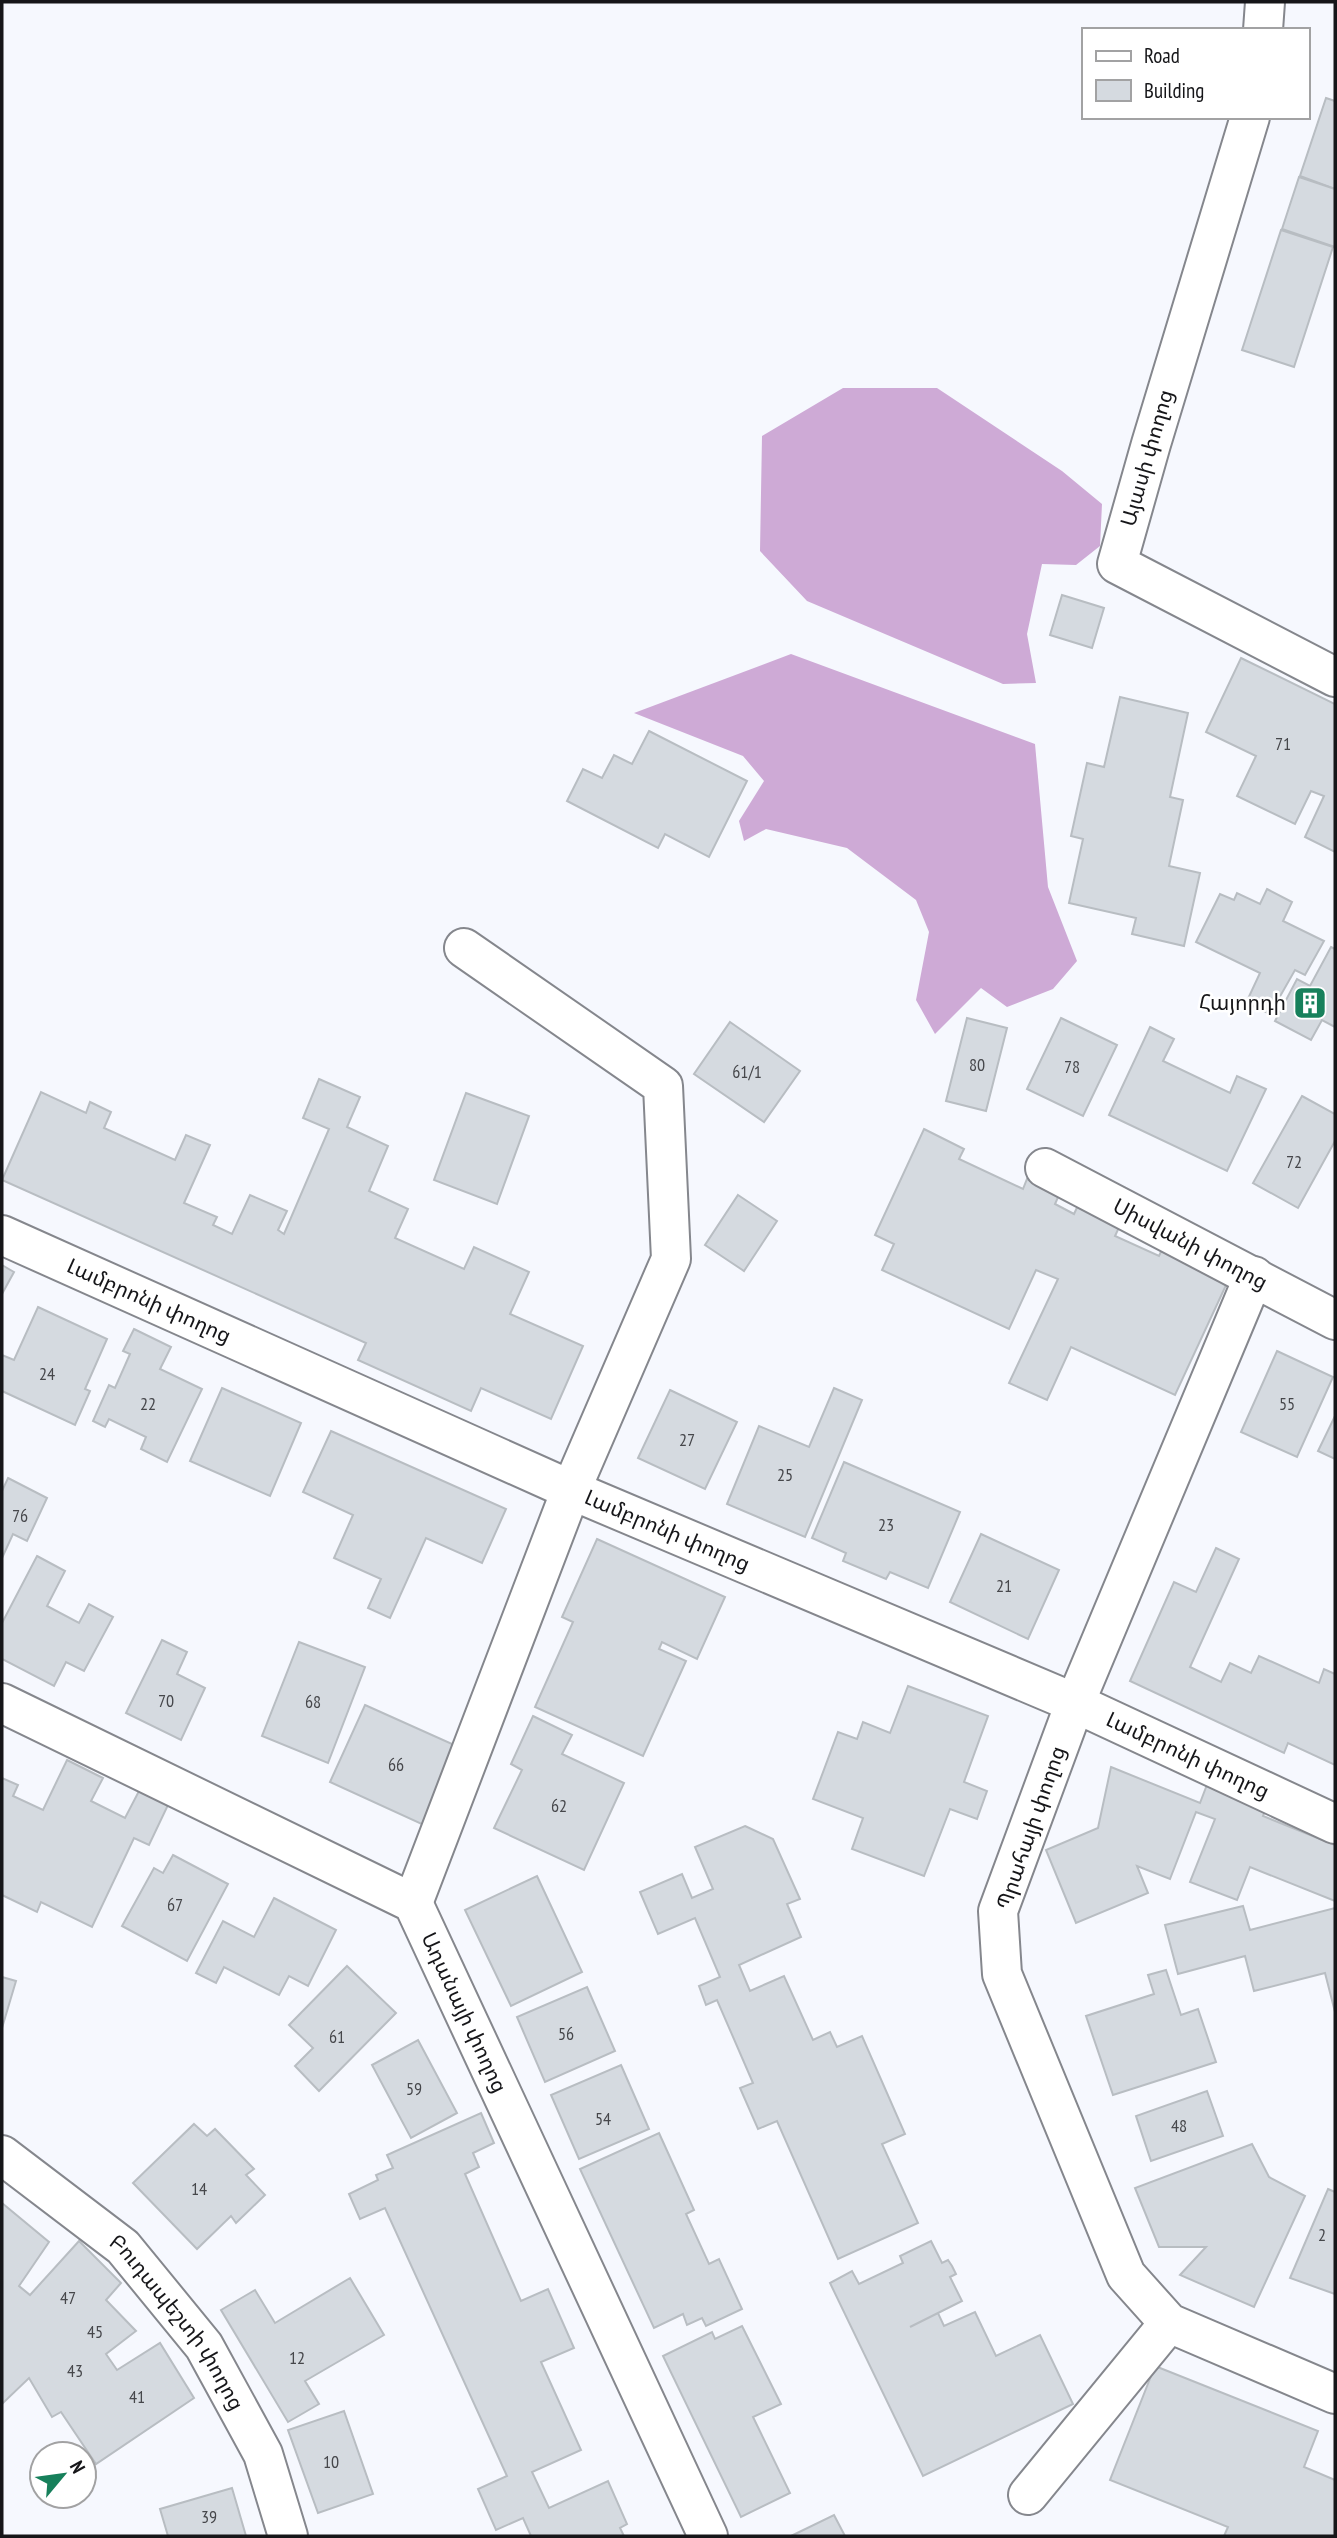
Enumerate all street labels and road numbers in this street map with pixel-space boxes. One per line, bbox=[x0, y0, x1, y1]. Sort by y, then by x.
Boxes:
street label: Այասի փողոց bbox=[1114, 386, 1179, 529]
street label: Սիսվանի փողոց bbox=[1108, 1192, 1273, 1295]
street label: Լամբրոնի փողոց bbox=[63, 1252, 235, 1349]
street label: Լամբրոնի փողոց bbox=[581, 1483, 754, 1577]
street label: Լամբրոնի փողոց bbox=[1102, 1705, 1274, 1805]
street label: Պրահայի փողոց bbox=[990, 1742, 1071, 1913]
street label: Ադանայի փողոց bbox=[416, 1928, 514, 2097]
street label: Բուդապեշտի փողոց bbox=[104, 2228, 251, 2415]

